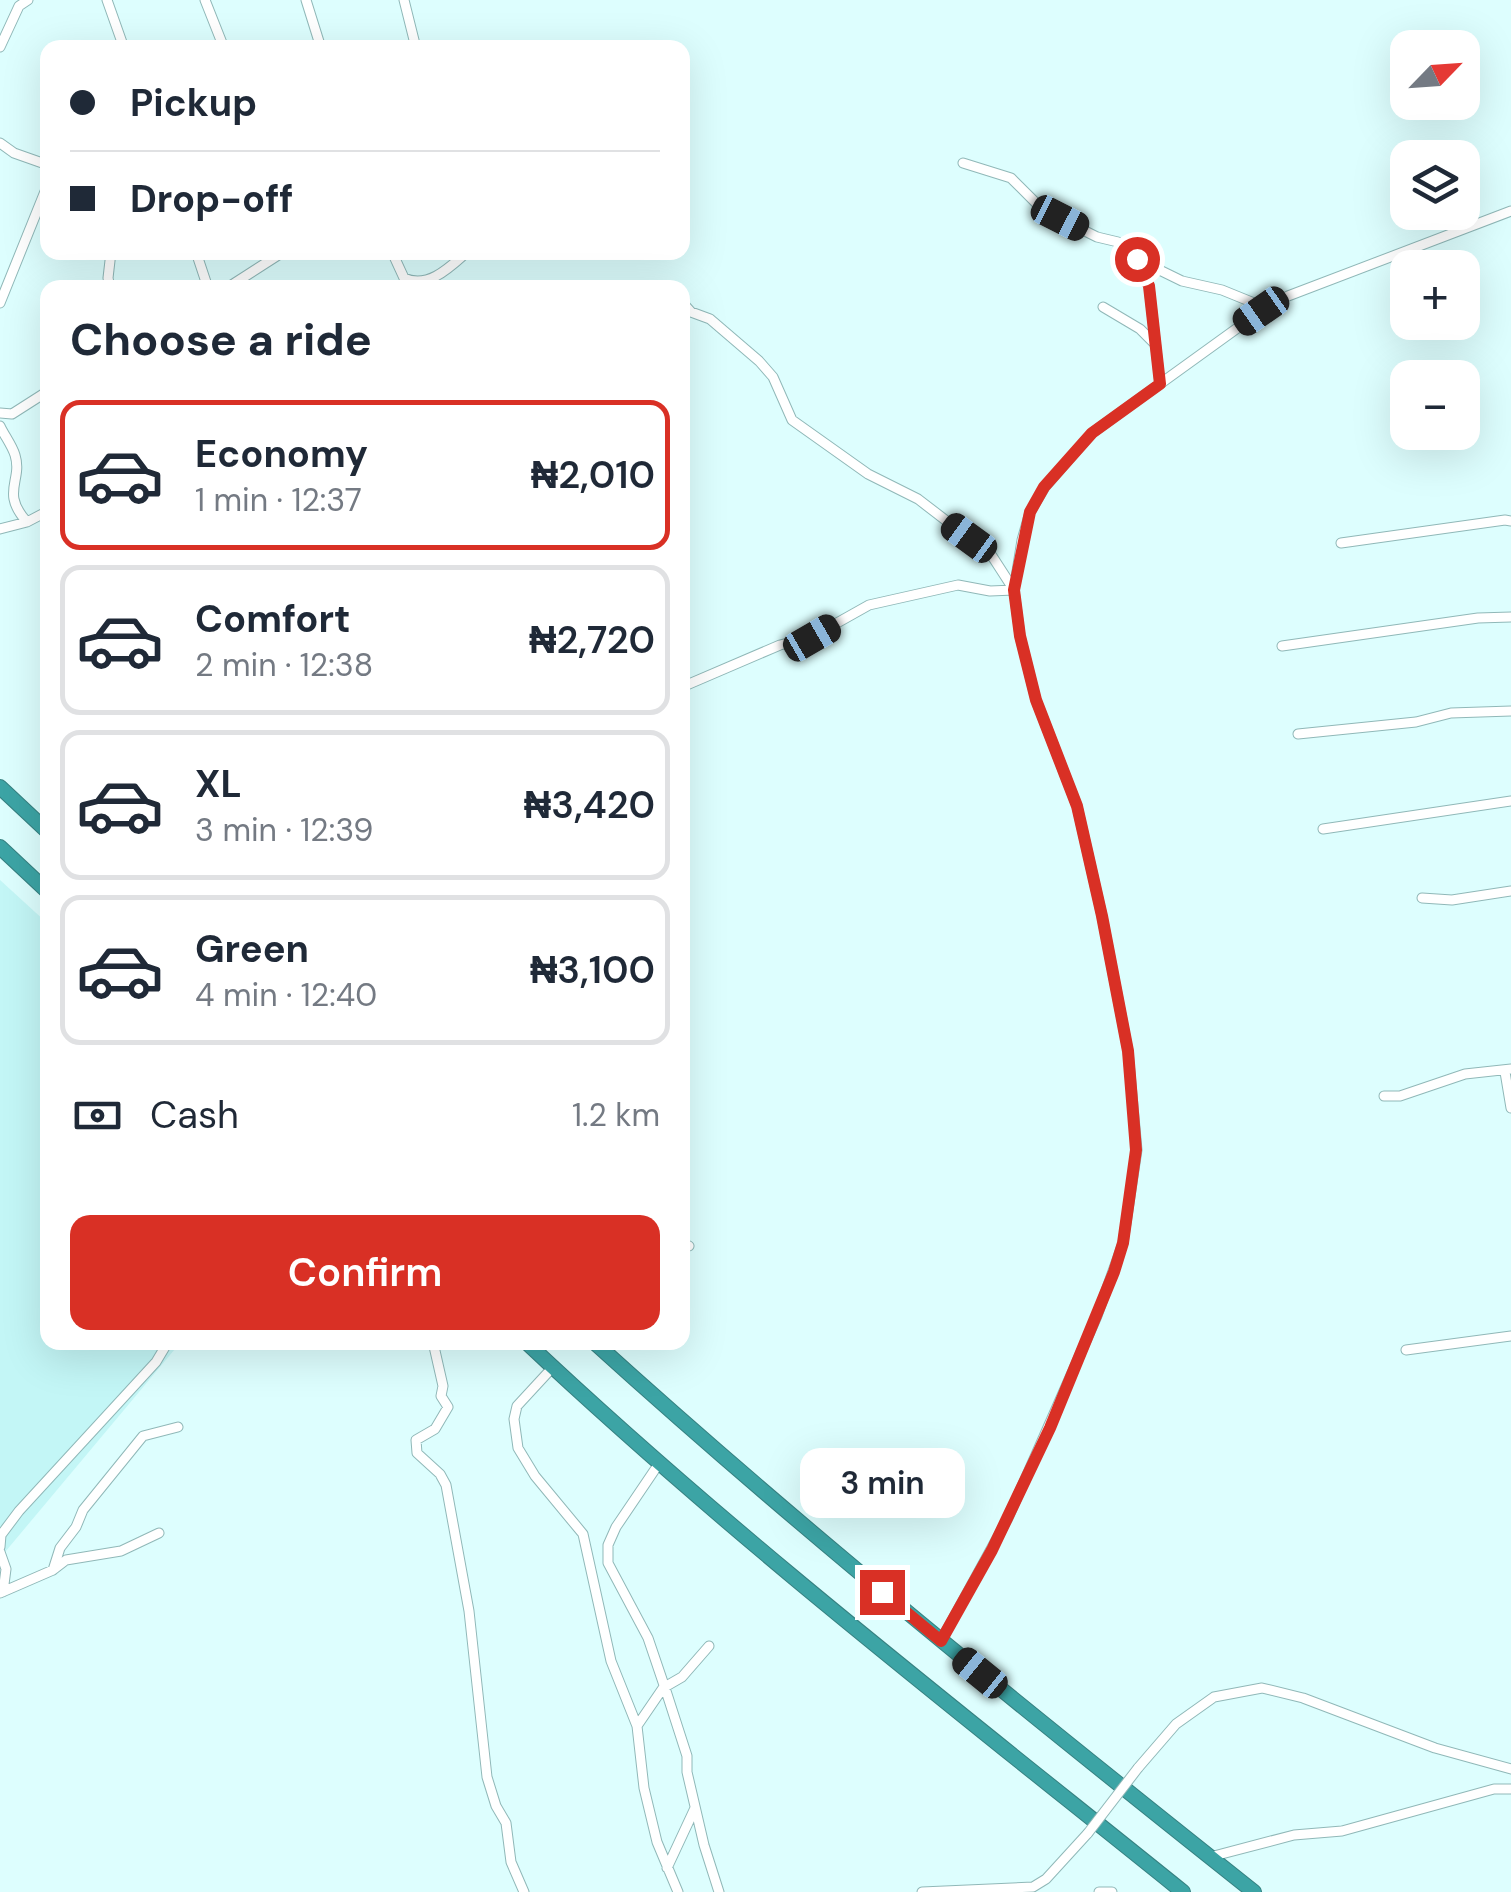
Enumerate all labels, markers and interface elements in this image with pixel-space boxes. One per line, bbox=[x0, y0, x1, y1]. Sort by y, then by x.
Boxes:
north arrow bbox=[1390, 30, 1480, 120]
map controls bbox=[1390, 30, 1480, 450]
text: Pickup bbox=[130, 78, 257, 128]
button: layers bbox=[1390, 140, 1480, 230]
text: Drop-off bbox=[130, 174, 293, 224]
car bbox=[1026, 191, 1094, 245]
route start bbox=[1115, 237, 1160, 282]
button: + bbox=[1390, 250, 1480, 340]
car bbox=[1228, 282, 1294, 340]
text: Choose a ride bbox=[70, 310, 372, 369]
button: − bbox=[1390, 360, 1480, 450]
text: Economy bbox=[195, 429, 368, 479]
icon: car bbox=[75, 430, 165, 520]
text: ₦2,010 bbox=[531, 450, 655, 500]
text: 1 min · 12:37 bbox=[195, 479, 362, 521]
car bbox=[936, 508, 1002, 568]
text: Comfort bbox=[195, 594, 351, 644]
icon: car bbox=[75, 595, 165, 685]
car bbox=[779, 610, 845, 666]
text: ₦2,720 bbox=[529, 615, 655, 665]
text: 2 min · 12:38 bbox=[195, 644, 373, 686]
text: XL bbox=[195, 759, 242, 809]
icon: car bbox=[75, 760, 165, 850]
text: ₦3,420 bbox=[524, 780, 655, 830]
text: 3 min · 12:39 bbox=[195, 809, 373, 851]
text: Green bbox=[195, 924, 309, 974]
icon: car bbox=[75, 925, 165, 1015]
text: ₦3,100 bbox=[530, 945, 655, 995]
text: 4 min · 12:40 bbox=[195, 974, 377, 1016]
icon: cash bbox=[70, 1088, 125, 1143]
text: Cash bbox=[150, 1090, 239, 1140]
text: 1.2 km bbox=[572, 1094, 660, 1136]
button: Confirm bbox=[70, 1215, 660, 1330]
callout: 3 min bbox=[800, 1447, 964, 1517]
text: 3 min bbox=[840, 1462, 925, 1504]
route end bbox=[860, 1570, 905, 1615]
car bbox=[947, 1642, 1013, 1704]

